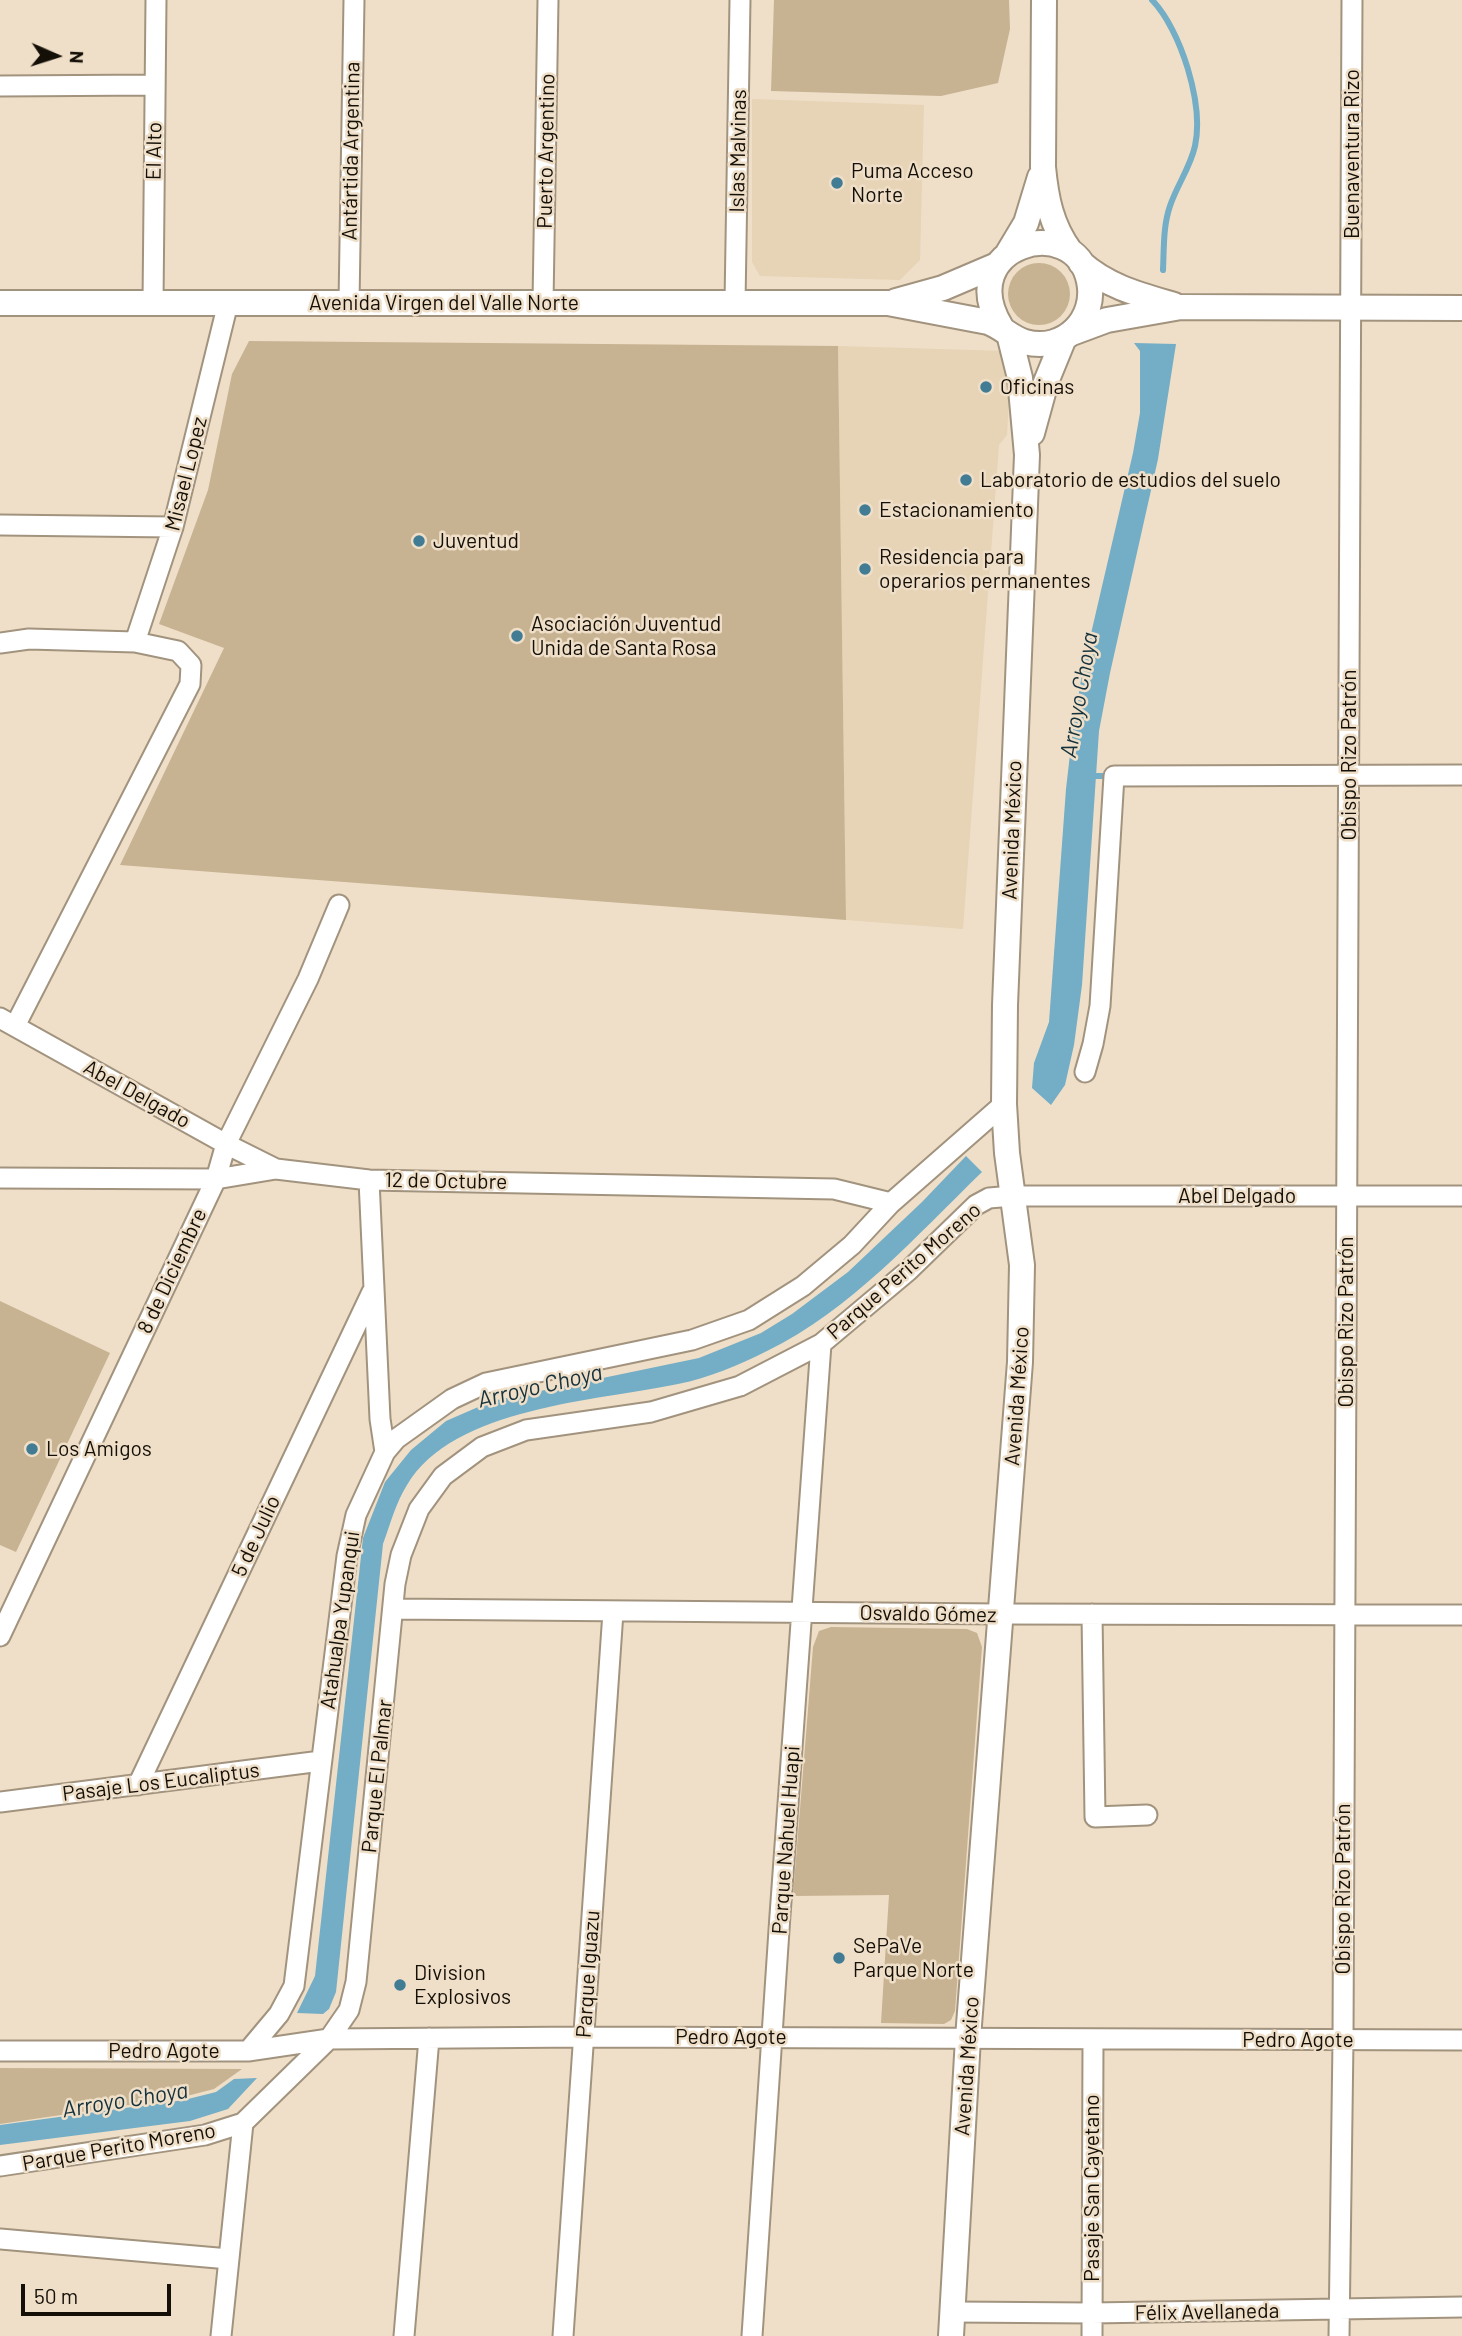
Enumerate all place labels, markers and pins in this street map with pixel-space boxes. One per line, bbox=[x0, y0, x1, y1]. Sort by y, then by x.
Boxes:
place label: Puma Acceso Norte bbox=[851, 158, 974, 208]
marker: Puma Acceso Norte bbox=[829, 175, 845, 191]
place label: Oficinas bbox=[1000, 374, 1074, 400]
marker: Oficinas bbox=[978, 379, 994, 395]
place label: Laboratorio de estudios del suelo bbox=[980, 467, 1281, 493]
marker: Laboratorio de estudios del suelo bbox=[958, 472, 974, 488]
place label: Estacionamiento bbox=[879, 497, 1034, 523]
marker: Estacionamiento bbox=[857, 502, 873, 518]
place label: Juventud bbox=[433, 528, 519, 554]
marker: Juventud bbox=[411, 533, 427, 549]
place label: Residencia para operarios permanentes bbox=[879, 544, 1091, 594]
marker: Residencia para operarios permanentes bbox=[857, 561, 873, 577]
place label: Asociación Juventud Unida de Santa Rosa bbox=[531, 611, 721, 661]
marker: Asociación Juventud Unida de Santa Rosa bbox=[509, 628, 525, 644]
place label: Los Amigos bbox=[46, 1436, 152, 1462]
marker: Los Amigos bbox=[24, 1441, 40, 1457]
place label: SePaVe Parque Norte bbox=[853, 1933, 974, 1983]
marker: SePaVe Parque Norte bbox=[831, 1950, 847, 1966]
place label: Division Explosivos bbox=[414, 1960, 511, 2010]
marker: Division Explosivos bbox=[392, 1977, 408, 1993]

